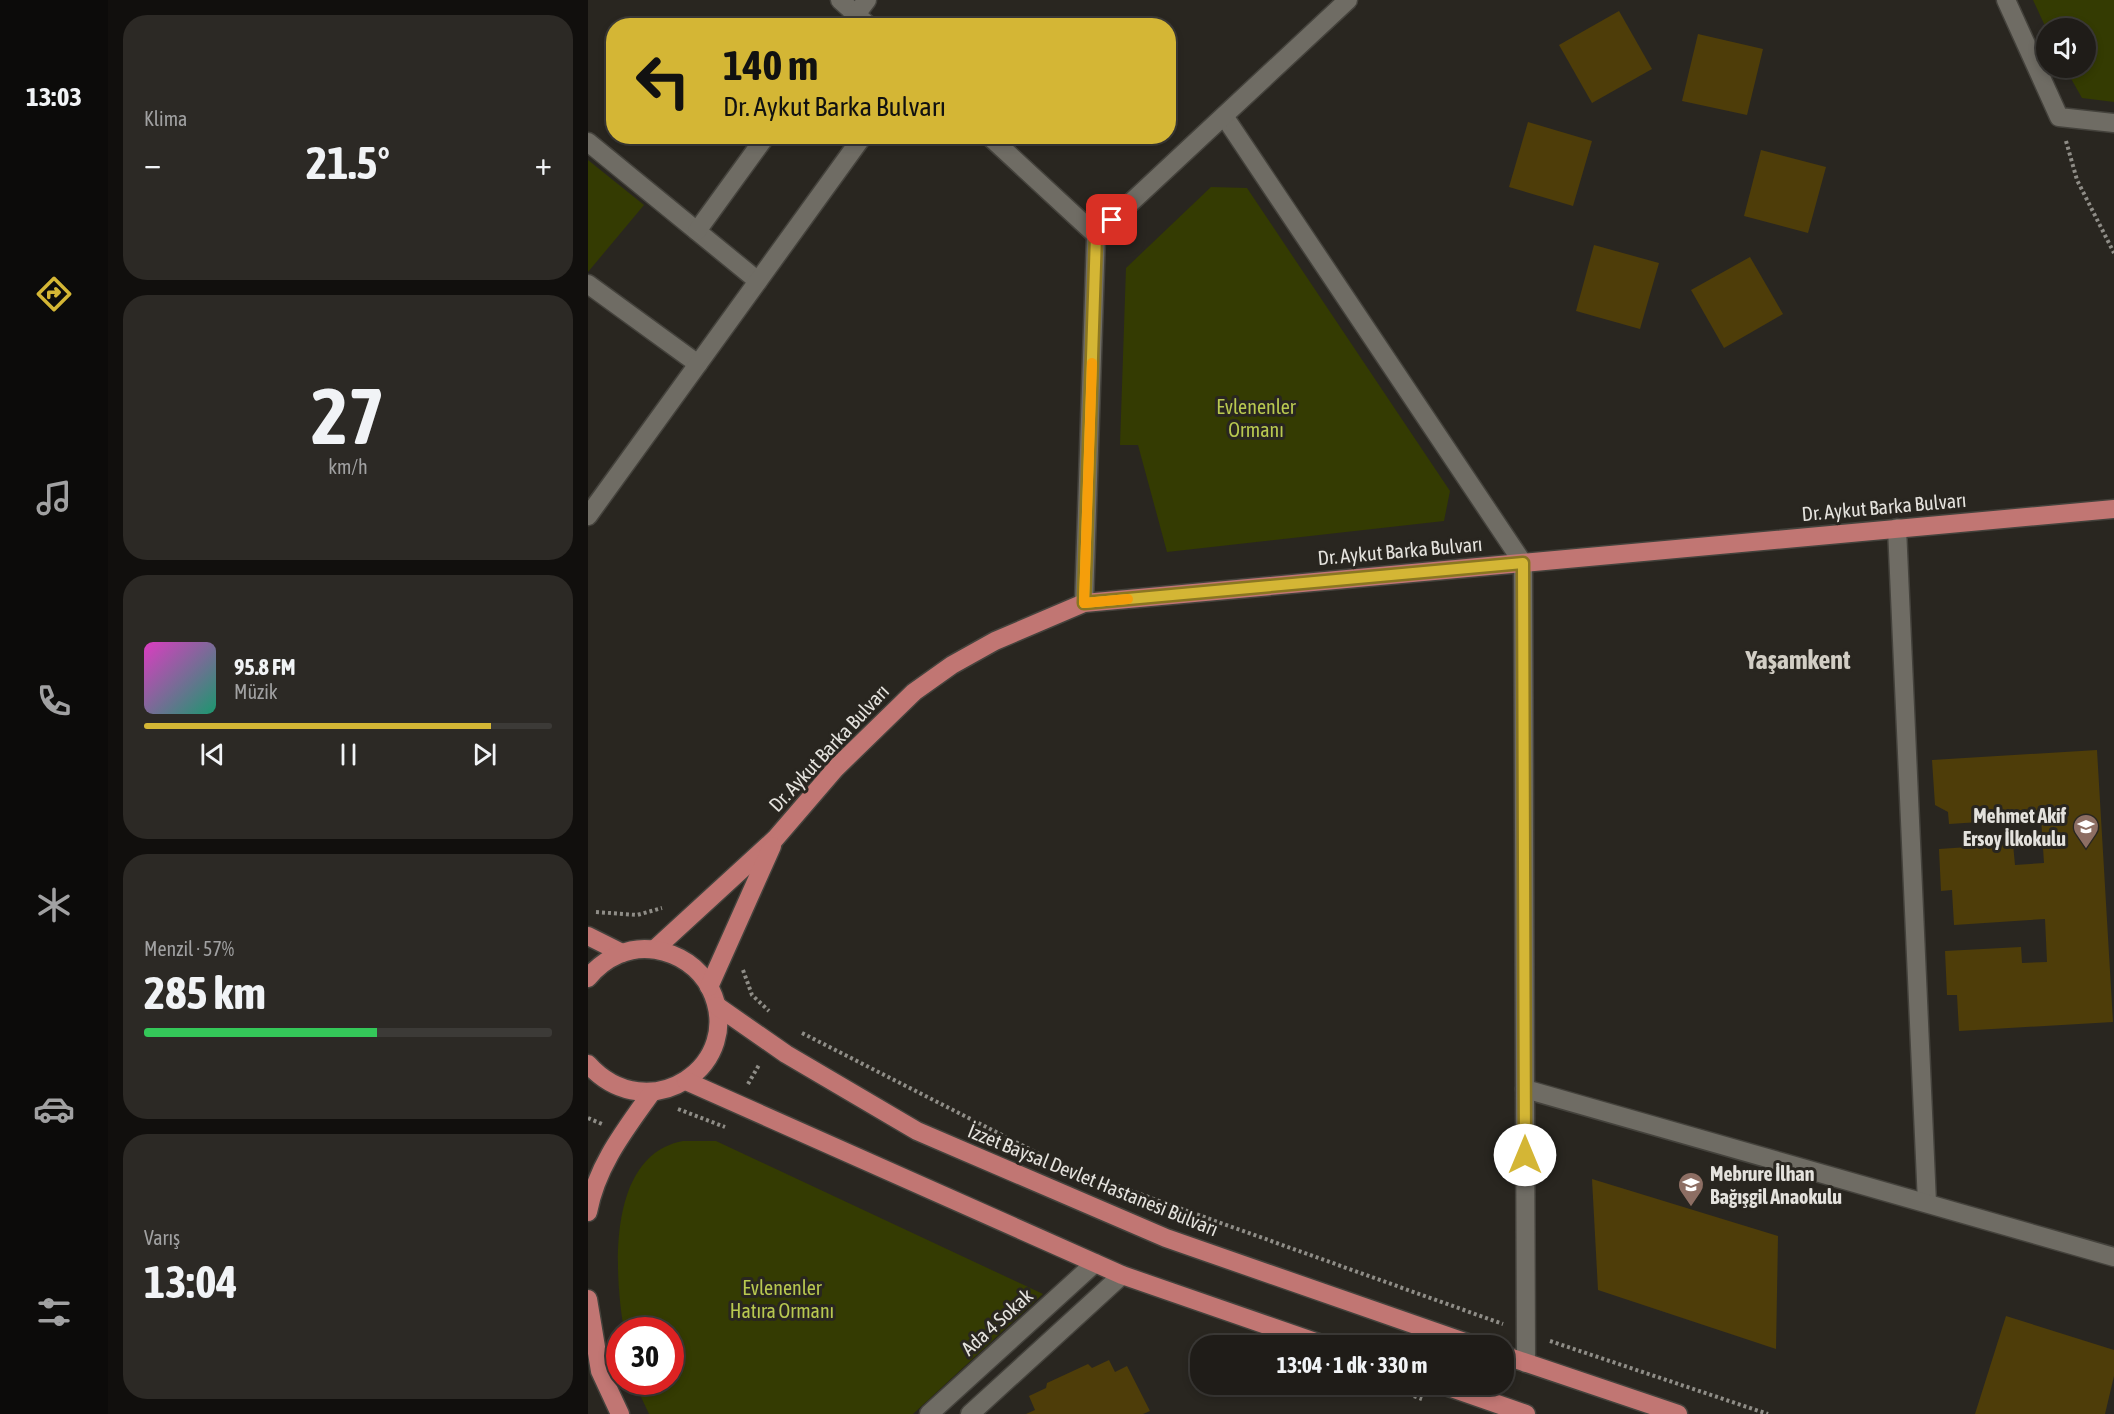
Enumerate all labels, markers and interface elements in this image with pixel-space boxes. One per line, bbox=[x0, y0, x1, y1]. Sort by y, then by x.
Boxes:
map controls bbox=[2036, 18, 2096, 78]
button: sound bbox=[2036, 18, 2096, 78]
text: 140 m bbox=[723, 41, 818, 89]
icon: left bbox=[624, 42, 702, 120]
text: 13:03 bbox=[26, 81, 82, 112]
text: Dr. Aykut Barka Bulvarı bbox=[723, 91, 946, 122]
text: Klima bbox=[144, 107, 187, 130]
text: 21.5° bbox=[306, 137, 390, 189]
text: − bbox=[144, 144, 161, 182]
text: + bbox=[535, 144, 552, 182]
pin bbox=[1086, 194, 1137, 245]
icon: arrive bbox=[1095, 203, 1128, 236]
icon: directions bbox=[33, 273, 75, 315]
text: 27 bbox=[311, 371, 385, 461]
park label: Evlenenler Ormanı bbox=[1216, 395, 1297, 441]
text: km/h bbox=[328, 455, 368, 478]
icon: music bbox=[33, 477, 75, 519]
street label: Dr. Aykut Barka Bulvarı bbox=[1801, 488, 1967, 525]
street label: Dr. Aykut Barka Bulvarı bbox=[1317, 532, 1483, 569]
district label: Yaşamkent bbox=[1745, 645, 1851, 675]
text: 95.8 FM bbox=[234, 654, 296, 680]
street label: Dr. Aykut Barka Bulvarı bbox=[764, 679, 893, 816]
icon: phone bbox=[33, 680, 75, 722]
text: Müzik bbox=[234, 680, 278, 703]
icon: previous bbox=[196, 738, 229, 771]
icon: pause bbox=[332, 738, 365, 771]
icon: next bbox=[468, 738, 501, 771]
place label: Mehmet Akif Ersoy İlkokulu bbox=[1963, 804, 2066, 850]
school or university icon: Mehmet Akif Ersoy İlkokulu bbox=[2071, 812, 2101, 850]
icon: climate bbox=[33, 884, 75, 926]
text: Menzil · 57% bbox=[144, 937, 234, 960]
text: 285 km bbox=[144, 967, 266, 1019]
icon: car bbox=[33, 1088, 75, 1130]
street label: İzzet Baysal Devlet Hastanesi Bulvarı bbox=[965, 1119, 1222, 1240]
position arrow bbox=[1493, 1123, 1557, 1187]
place label: Mebrure İlhan Bağışgil Anaokulu bbox=[1710, 1162, 1842, 1208]
school or university icon: Mebrure İlhan Bağışgil Anaokulu bbox=[1676, 1170, 1706, 1208]
text: Varış bbox=[144, 1226, 180, 1249]
text: 13:04 bbox=[144, 1256, 238, 1308]
park label: Evlenenler Hatıra Ormanı bbox=[730, 1276, 834, 1322]
street label: Ada 4 Sokak bbox=[956, 1283, 1037, 1360]
icon: filters bbox=[33, 1291, 75, 1333]
speed limit sign: 30 bbox=[606, 1317, 684, 1395]
text: 13:04 · 1 dk · 330 m bbox=[1277, 1352, 1427, 1378]

